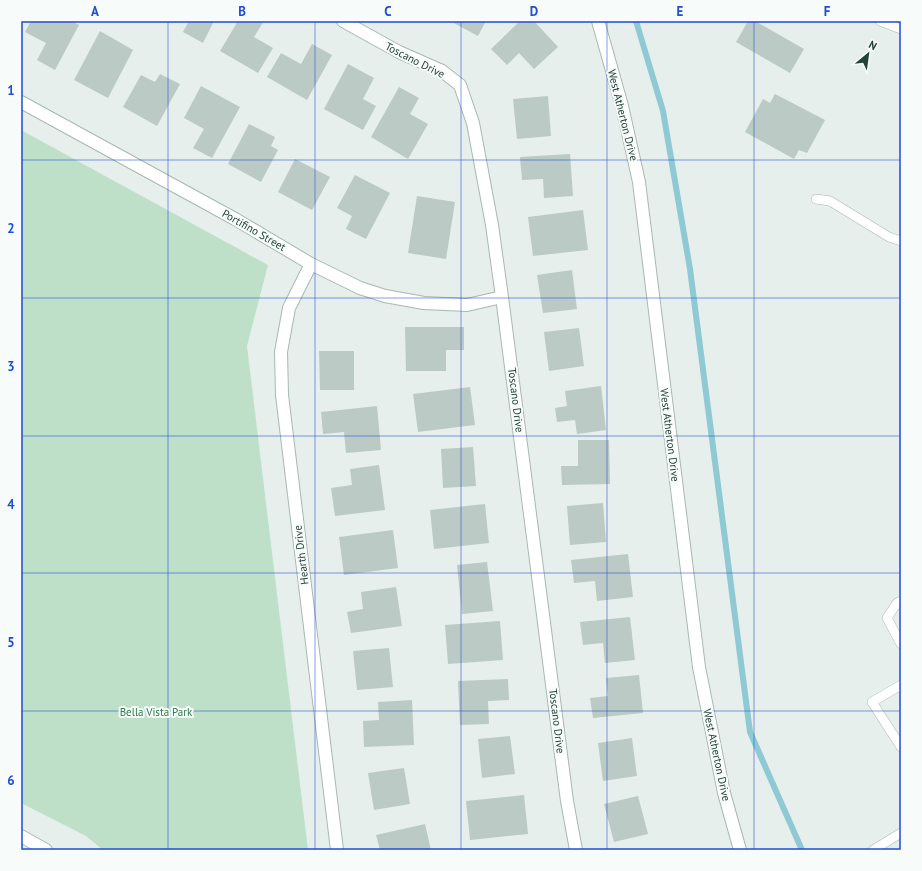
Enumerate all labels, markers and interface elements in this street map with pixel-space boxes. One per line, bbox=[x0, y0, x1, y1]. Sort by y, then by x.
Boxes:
text: A bbox=[91, 3, 99, 20]
text: B bbox=[238, 3, 246, 20]
text: C bbox=[384, 3, 392, 20]
text: D bbox=[530, 3, 538, 20]
text: E bbox=[677, 3, 684, 20]
text: F bbox=[824, 3, 831, 20]
north arrow bbox=[848, 34, 888, 74]
text: N bbox=[866, 37, 879, 53]
street label: Toscano Drive bbox=[383, 39, 448, 81]
street label: West Atherton Drive bbox=[605, 68, 641, 163]
text: 1 bbox=[7, 82, 15, 99]
street label: Portifino Street bbox=[220, 206, 289, 254]
text: 2 bbox=[7, 220, 15, 237]
text: 3 bbox=[7, 358, 15, 375]
street label: Toscano Drive bbox=[505, 367, 527, 434]
street label: West Atherton Drive bbox=[657, 388, 683, 483]
text: 4 bbox=[7, 496, 15, 513]
street label: Hearth Drive bbox=[290, 524, 312, 586]
text: 5 bbox=[7, 634, 15, 651]
street label: Toscano Drive bbox=[546, 688, 568, 755]
park label: Bella Vista Park bbox=[120, 705, 193, 719]
street label: West Atherton Drive bbox=[700, 708, 734, 803]
text: 6 bbox=[7, 772, 15, 789]

